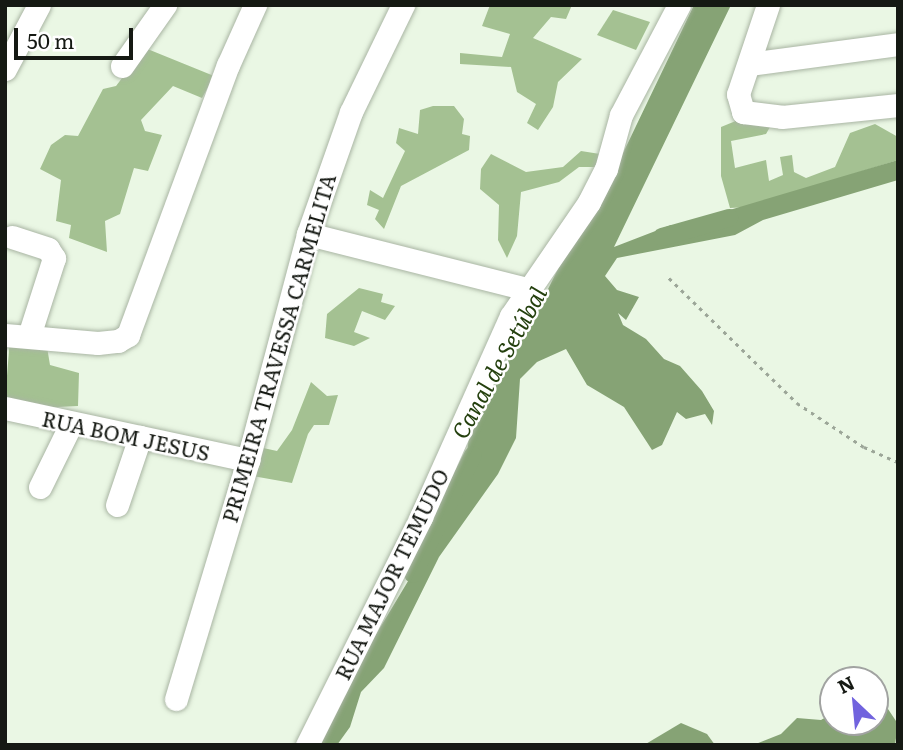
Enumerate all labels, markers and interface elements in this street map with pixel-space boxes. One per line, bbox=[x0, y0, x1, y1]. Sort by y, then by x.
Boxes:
scale bar bbox=[18, 14, 136, 58]
text: 50 m bbox=[27, 24, 74, 55]
street label: PRIMEIRA TRAVESSA CARMELITA bbox=[216, 171, 340, 525]
water label: Canal de Setúbal bbox=[445, 281, 551, 443]
street label: RUA BOM JESUS bbox=[40, 405, 212, 465]
street label: RUA MAJOR TEMUDO bbox=[329, 464, 453, 684]
north arrow bbox=[819, 666, 889, 736]
text: N bbox=[832, 668, 859, 700]

